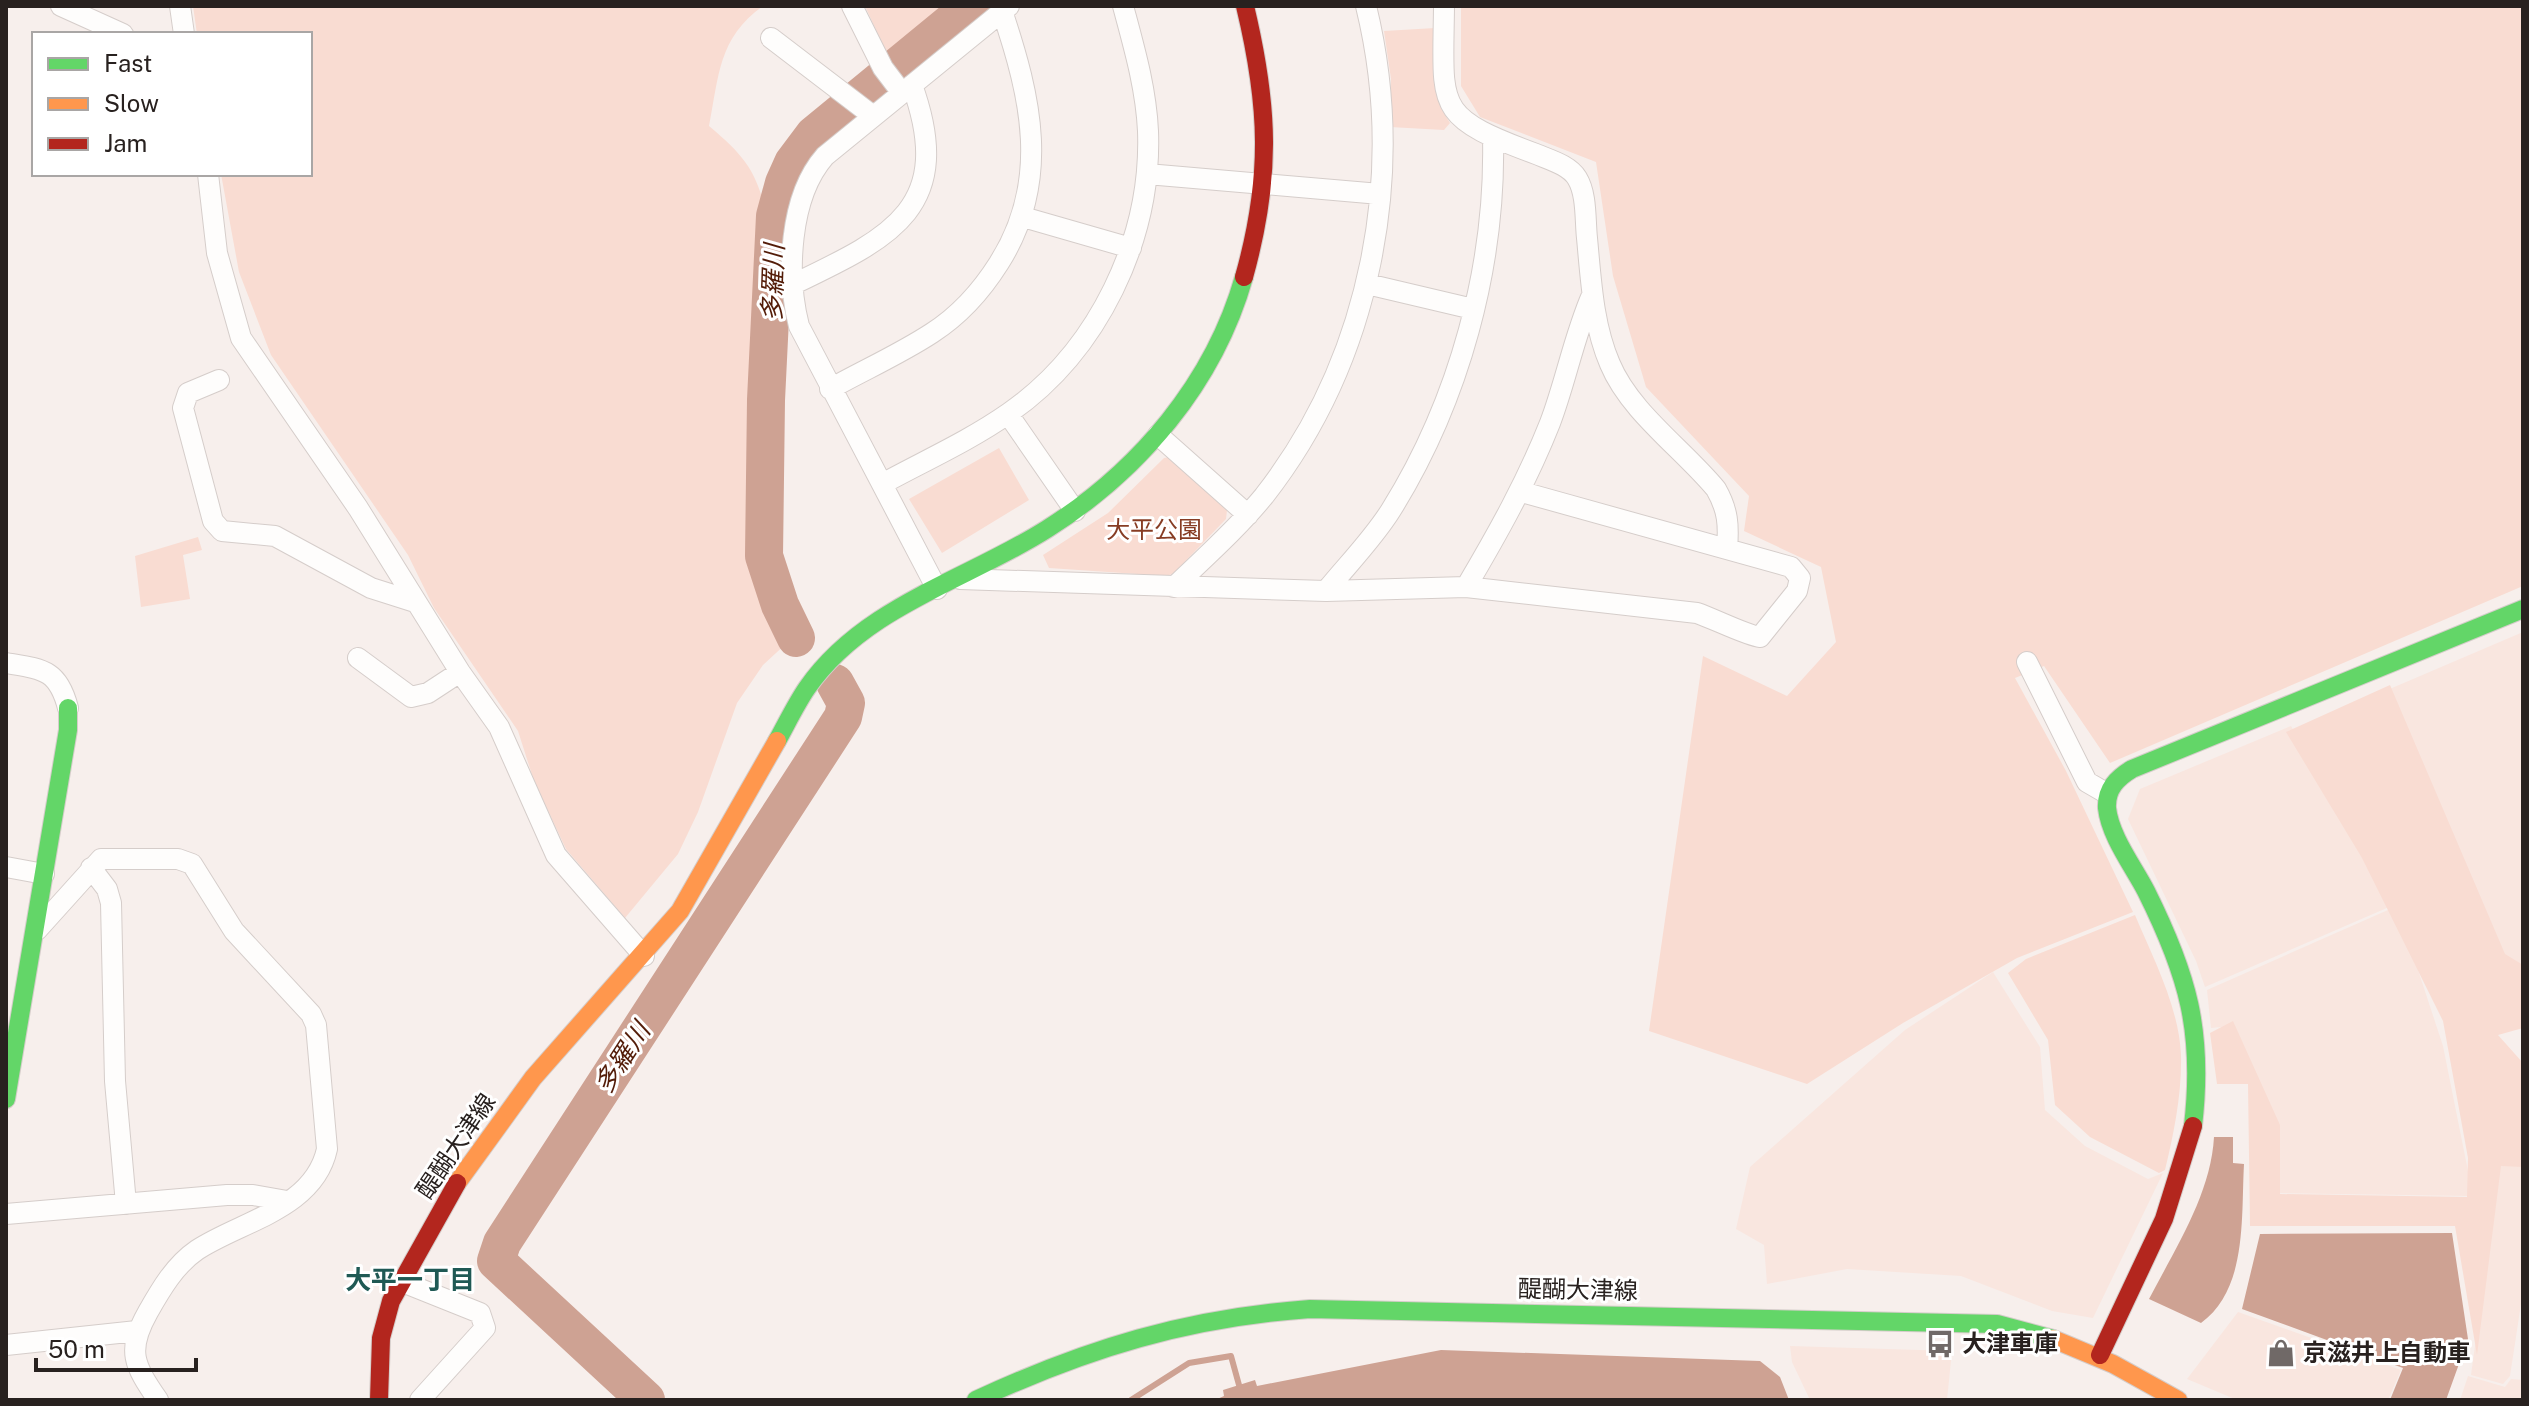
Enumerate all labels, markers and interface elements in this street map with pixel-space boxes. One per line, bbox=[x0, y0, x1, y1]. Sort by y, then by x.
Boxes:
legend bbox=[32, 32, 312, 176]
text: Fast bbox=[104, 49, 152, 77]
text: Slow bbox=[104, 89, 159, 117]
text: Jam bbox=[104, 129, 147, 157]
water label: 多羅川 bbox=[756, 240, 789, 323]
park label: 大平公園 bbox=[1106, 515, 1202, 543]
water label: 多羅川 bbox=[587, 1014, 657, 1099]
street label: 醍醐大津線 bbox=[410, 1088, 500, 1203]
district label: 大平一丁目 bbox=[345, 1264, 475, 1295]
street label: 醍醐大津線 bbox=[1518, 1274, 1638, 1304]
scale bar bbox=[36, 1322, 196, 1372]
bus stop icon: 大津車庫 bbox=[1925, 1329, 1955, 1359]
place label: 大津車庫 bbox=[1962, 1329, 2058, 1357]
text: 50 m bbox=[48, 1335, 105, 1363]
shop icon: 京滋井上自動車 bbox=[2266, 1338, 2296, 1368]
place label: 京滋井上自動車 bbox=[2303, 1338, 2471, 1366]

